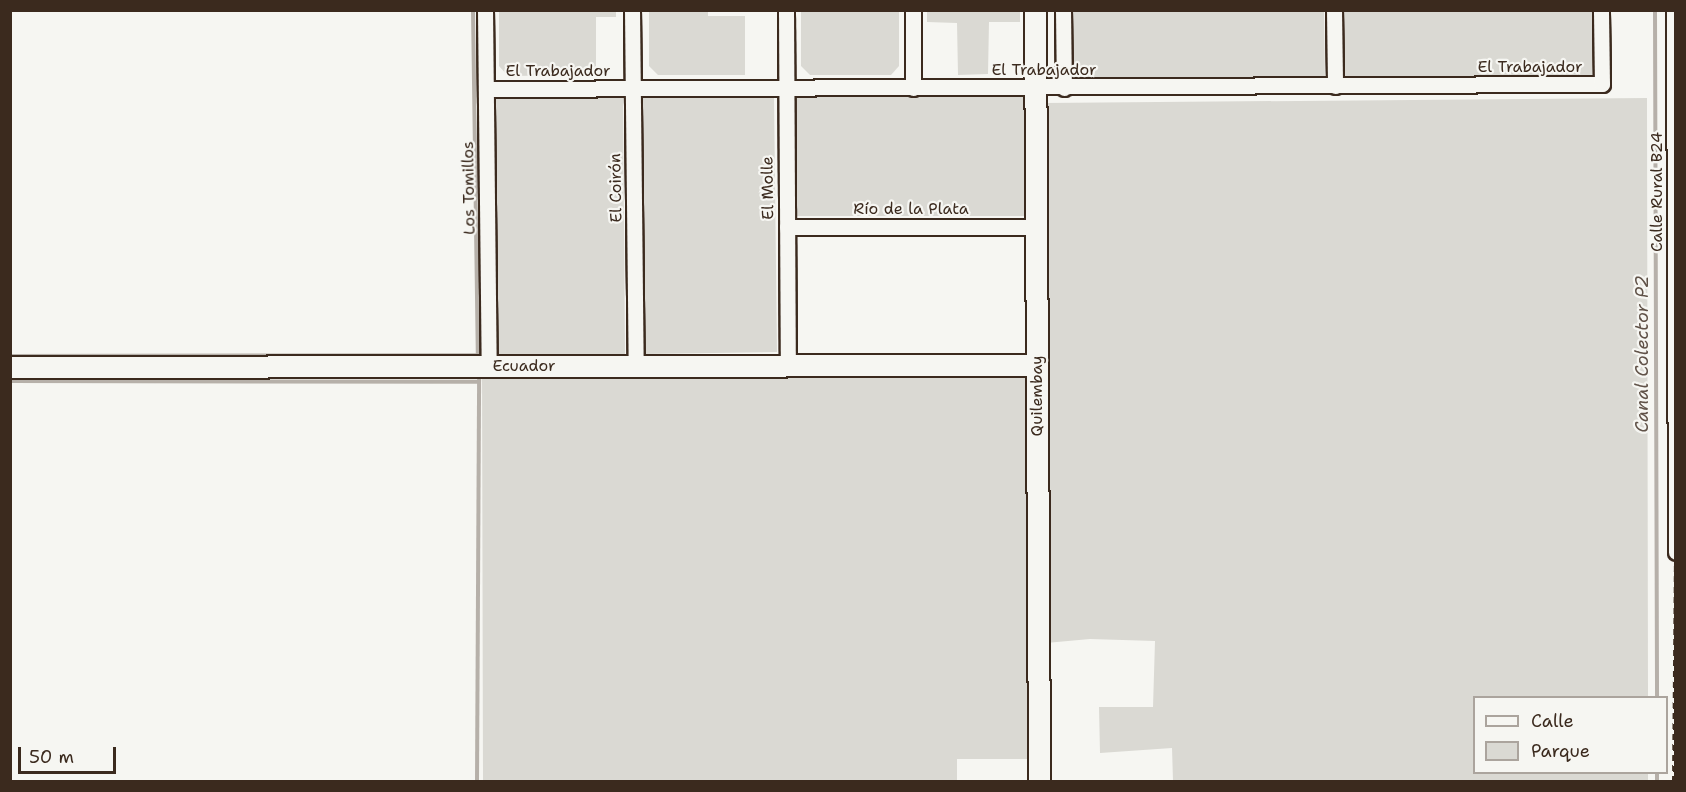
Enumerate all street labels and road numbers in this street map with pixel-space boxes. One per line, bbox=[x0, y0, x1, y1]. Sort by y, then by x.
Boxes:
street label: El Trabajador bbox=[1477, 57, 1583, 77]
street label: El Trabajador bbox=[991, 60, 1097, 80]
street label: El Trabajador bbox=[505, 61, 611, 81]
street label: Calle Rural B24 bbox=[1647, 132, 1667, 252]
street label: Los Tomillos bbox=[459, 141, 479, 235]
street label: El Coirón bbox=[606, 153, 626, 223]
street label: El Molle bbox=[758, 156, 778, 220]
street label: Río de la Plata bbox=[853, 199, 969, 219]
street label: Ecuador bbox=[492, 356, 556, 376]
street label: Quilembay bbox=[1027, 356, 1047, 436]

